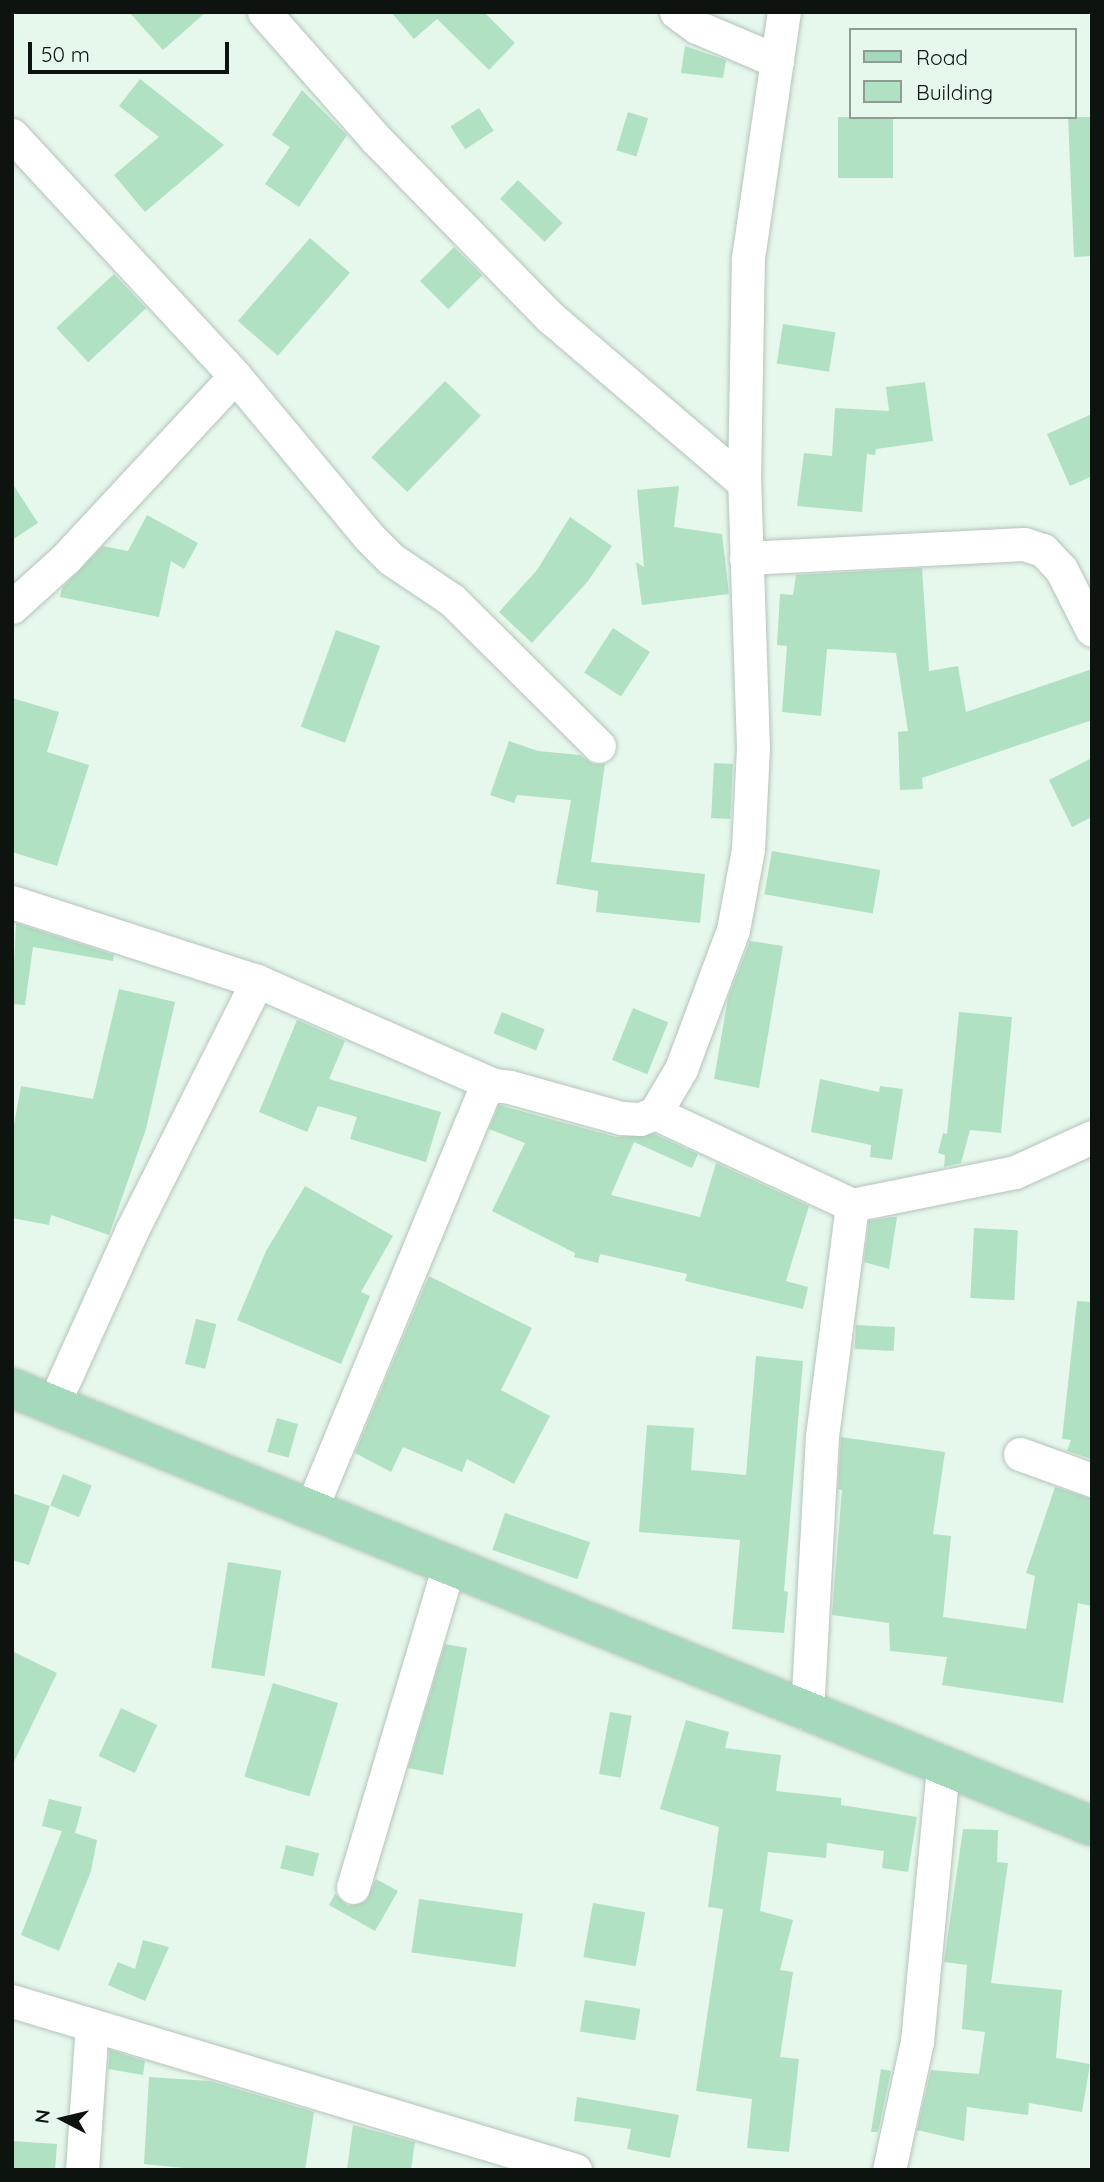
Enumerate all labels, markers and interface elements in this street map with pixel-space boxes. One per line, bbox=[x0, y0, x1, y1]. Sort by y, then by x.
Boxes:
scale bar bbox=[32, 28, 233, 72]
legend bbox=[848, 28, 1076, 119]
text: 50 m bbox=[41, 41, 90, 67]
text: Road bbox=[916, 44, 968, 70]
text: Building bbox=[916, 79, 993, 105]
north arrow bbox=[28, 2084, 98, 2154]
text: N bbox=[29, 2108, 55, 2125]

